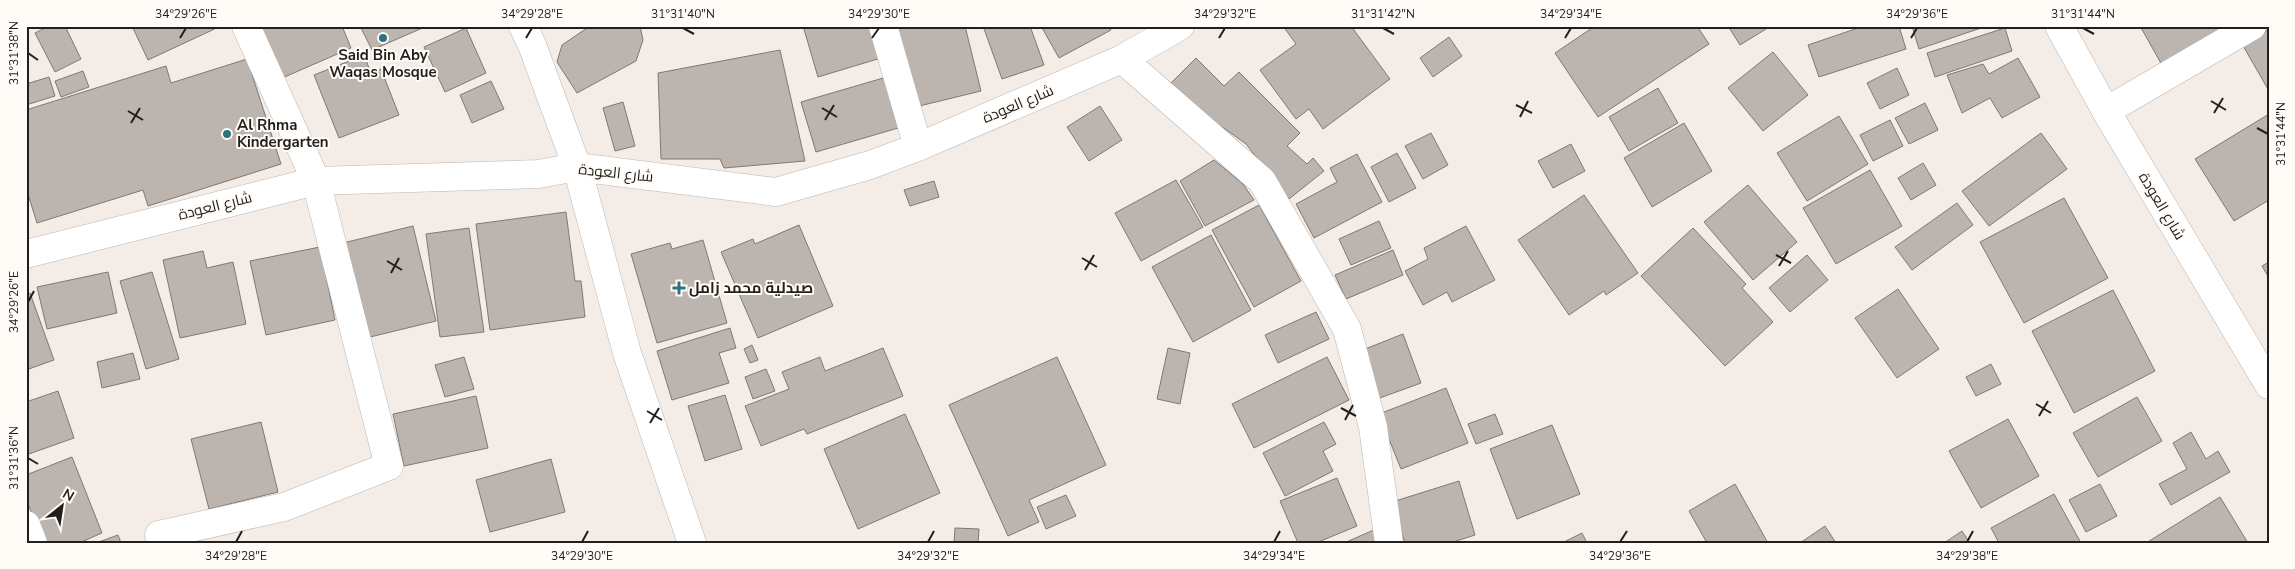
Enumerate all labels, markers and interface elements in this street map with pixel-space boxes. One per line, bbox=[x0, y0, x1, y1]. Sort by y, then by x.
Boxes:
text: 34°29'26"E bbox=[155, 6, 217, 22]
text: 34°29'28"E bbox=[501, 6, 563, 22]
text: 31°31'40"N bbox=[651, 6, 715, 22]
text: 34°29'30"E bbox=[848, 6, 910, 22]
text: 34°29'32"E bbox=[1194, 6, 1256, 22]
text: 31°31'42"N bbox=[1351, 6, 1415, 22]
text: 34°29'34"E bbox=[1540, 6, 1602, 22]
text: 34°29'36"E bbox=[1886, 6, 1948, 22]
text: 31°31'44"N bbox=[2051, 6, 2115, 22]
text: 31°31'38"N bbox=[6, 21, 22, 85]
marker: Said Bin Aby Waqas Mosque bbox=[377, 32, 389, 44]
place label: Said Bin Aby Waqas Mosque bbox=[329, 45, 437, 82]
street label: شارع العودة bbox=[979, 80, 1057, 129]
text: 31°31'44"N bbox=[2273, 102, 2289, 166]
place label: Al Rhma Kindergarten bbox=[237, 115, 329, 152]
marker: Al Rhma Kindergarten bbox=[221, 128, 233, 140]
street label: شارع العودة bbox=[577, 159, 654, 188]
street label: شارع العودة bbox=[2133, 169, 2190, 244]
street label: شارع العودة bbox=[176, 187, 254, 226]
text: 34°29'26"E bbox=[6, 271, 22, 333]
place label: صيدلية محمد زامل bbox=[689, 278, 813, 298]
marker: صيدلية محمد زامل bbox=[673, 282, 685, 294]
text: 31°31'36"N bbox=[6, 426, 22, 490]
north arrow bbox=[38, 482, 88, 532]
text: N bbox=[59, 484, 78, 506]
text: 34°29'28"E bbox=[205, 548, 267, 564]
text: 34°29'30"E bbox=[551, 548, 613, 564]
text: 34°29'32"E bbox=[897, 548, 959, 564]
text: 34°29'34"E bbox=[1243, 548, 1305, 564]
text: 34°29'36"E bbox=[1589, 548, 1651, 564]
text: 34°29'38"E bbox=[1936, 548, 1998, 564]

